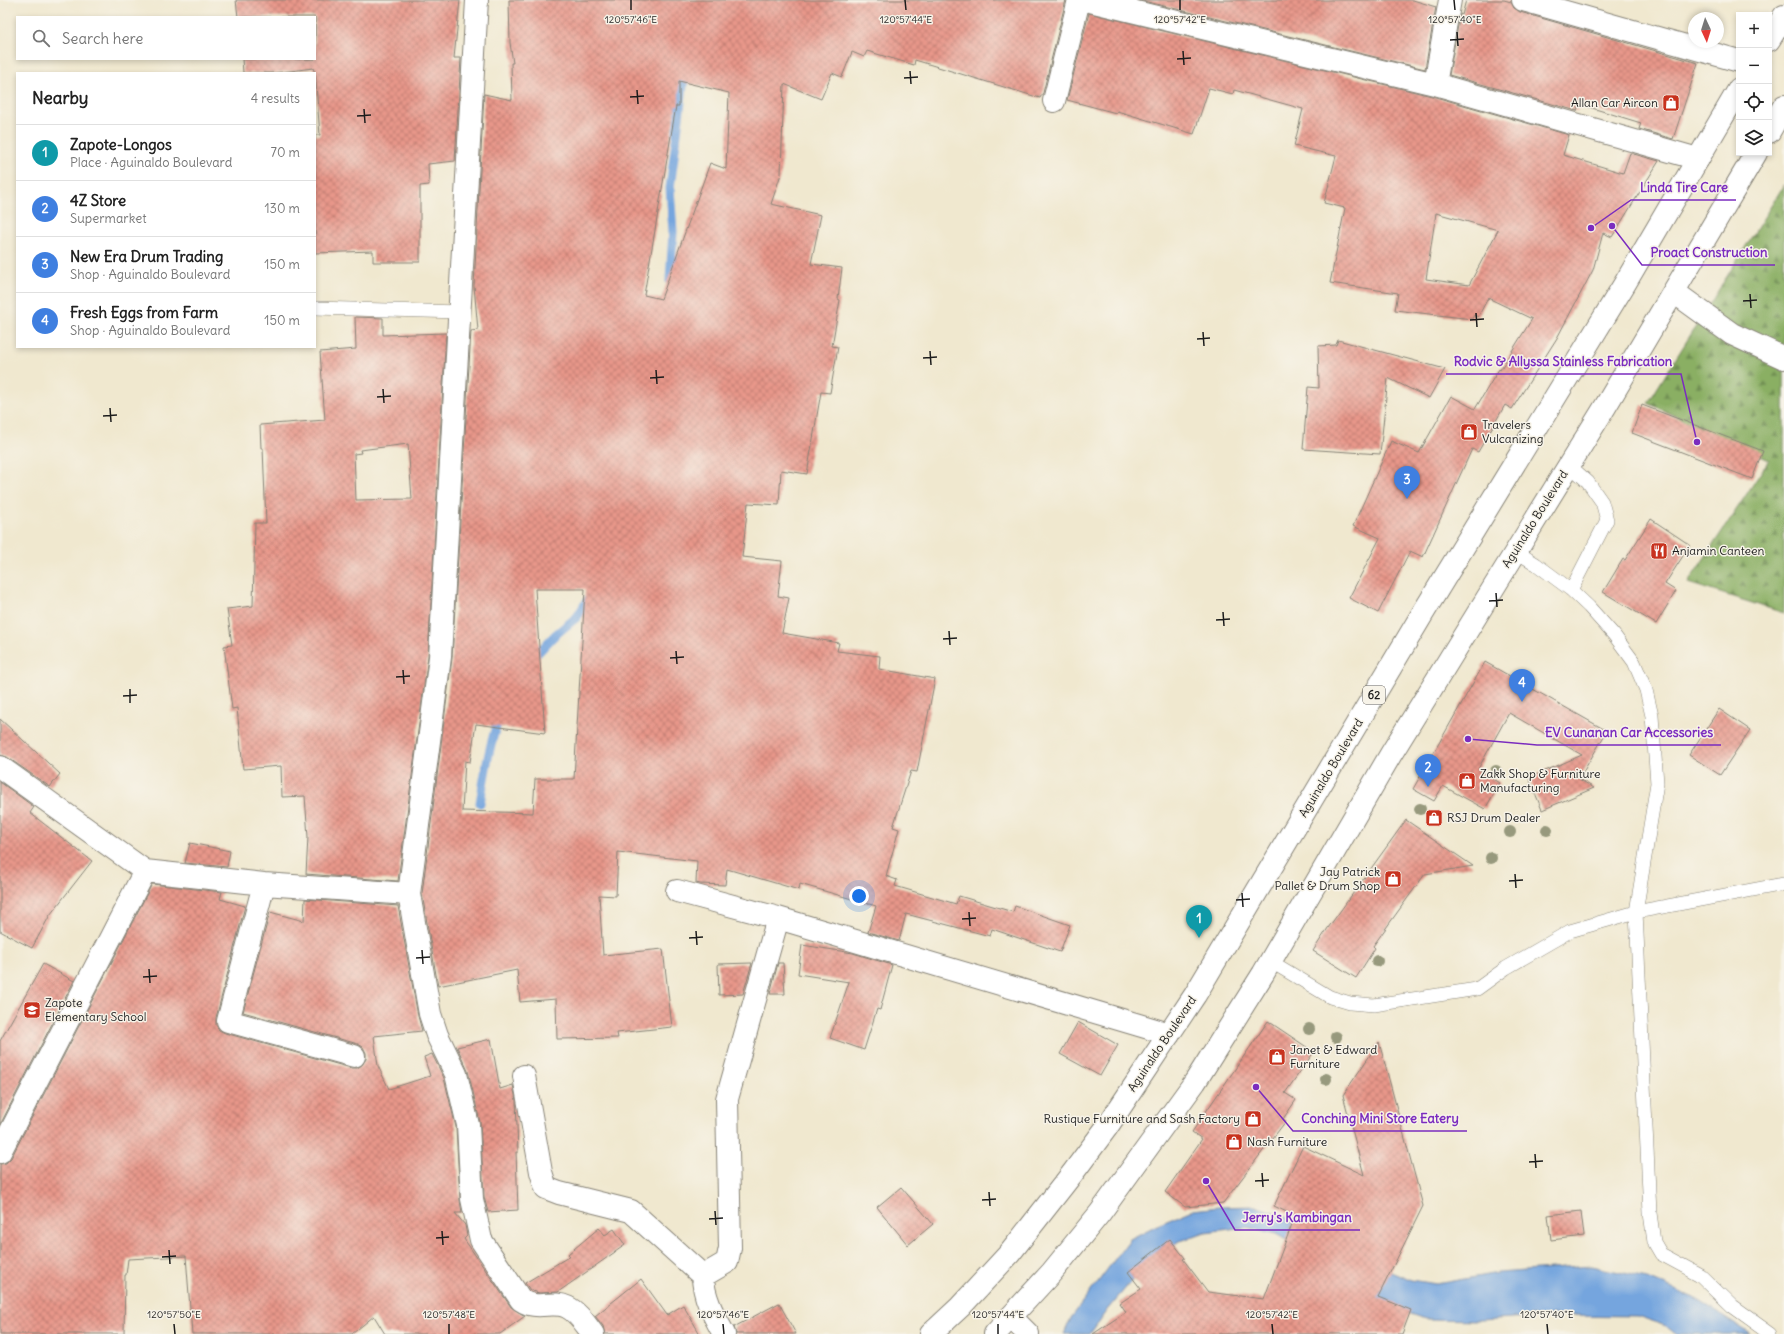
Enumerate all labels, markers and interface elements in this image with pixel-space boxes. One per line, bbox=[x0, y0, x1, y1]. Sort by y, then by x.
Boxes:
north arrow bbox=[1688, 12, 1724, 48]
map controls bbox=[1736, 12, 1772, 156]
button: + bbox=[1736, 12, 1772, 48]
text: 120°57'46"E bbox=[605, 13, 657, 26]
text: 120°57'44"E bbox=[880, 13, 932, 26]
text: 120°57'42"E bbox=[1154, 13, 1206, 26]
text: 120°57'40"E bbox=[1428, 13, 1482, 26]
search box bbox=[16, 16, 316, 60]
icon: search bbox=[30, 27, 52, 49]
text: Search here bbox=[62, 29, 143, 48]
button: − bbox=[1736, 48, 1772, 84]
button: locate bbox=[1736, 84, 1772, 120]
text: Nearby bbox=[32, 87, 88, 109]
text: 4 results bbox=[251, 90, 300, 107]
shop icon: Allan Car Aircon bbox=[1661, 93, 1681, 113]
place label: Allan Car Aircon bbox=[1571, 95, 1658, 110]
button: layers bbox=[1736, 120, 1772, 156]
text: Zapote-Longos bbox=[70, 135, 172, 154]
text: 1 bbox=[42, 144, 48, 161]
text: 70 m bbox=[271, 144, 300, 161]
text: Place · Aguinaldo Boulevard bbox=[70, 154, 232, 171]
callout: Linda Tire Care bbox=[1631, 175, 1736, 200]
text: Linda Tire Care bbox=[1640, 179, 1728, 196]
text: 4Z Store bbox=[70, 191, 126, 210]
text: 2 bbox=[41, 200, 49, 217]
text: 130 m bbox=[264, 200, 300, 217]
text: Supermarket bbox=[70, 210, 147, 227]
callout: Proact Construction bbox=[1642, 240, 1775, 265]
text: Proact Construction bbox=[1651, 244, 1768, 261]
text: New Era Drum Trading bbox=[70, 247, 223, 266]
text: 3 bbox=[41, 256, 49, 273]
text: 150 m bbox=[264, 256, 300, 273]
text: Shop · Aguinaldo Boulevard bbox=[70, 266, 230, 283]
text: Fresh Eggs from Farm bbox=[70, 303, 218, 322]
text: 4 bbox=[41, 312, 49, 329]
text: 150 m bbox=[264, 312, 300, 329]
text: Shop · Aguinaldo Boulevard bbox=[70, 322, 230, 339]
callout: Rodvic & Allyssa Stainless Fabrication bbox=[1446, 349, 1681, 374]
text: Rodvic & Allyssa Stainless Fabrication bbox=[1454, 353, 1673, 370]
place label: Travelers Vulcanizing bbox=[1482, 417, 1543, 446]
shop icon: Travelers Vulcanizing bbox=[1459, 422, 1479, 442]
pin: 3 bbox=[1394, 466, 1420, 499]
street label: Aguinaldo Boulevard bbox=[1498, 467, 1571, 570]
restaurant icon: Anjamin Canteen bbox=[1649, 541, 1669, 561]
place label: Anjamin Canteen bbox=[1672, 543, 1765, 558]
pin: 4 bbox=[1509, 669, 1535, 702]
road number: 62 bbox=[1363, 686, 1385, 704]
street label: Aguinaldo Boulevard bbox=[1295, 716, 1366, 820]
callout: EV Cunanan Car Accessories bbox=[1537, 720, 1721, 745]
text: EV Cunanan Car Accessories bbox=[1545, 724, 1713, 741]
pin: 2 bbox=[1415, 754, 1441, 787]
place label: Zakk Shop & Furniture Manufacturing bbox=[1480, 766, 1601, 795]
shop icon: Zakk Shop & Furniture Manufacturing bbox=[1457, 771, 1477, 791]
shop icon: RSJ Drum Dealer bbox=[1424, 808, 1444, 828]
place label: RSJ Drum Dealer bbox=[1447, 810, 1540, 825]
place label: Jay Patrick Pallet & Drum Shop bbox=[1274, 864, 1380, 893]
shop icon: Jay Patrick Pallet & Drum Shop bbox=[1383, 869, 1403, 889]
your location bbox=[849, 886, 869, 906]
pin: 1 bbox=[1186, 905, 1212, 938]
street label: Aguinaldo Boulevard bbox=[1124, 993, 1199, 1095]
place label: Zapote Elementary School bbox=[45, 995, 146, 1024]
school or university icon: Zapote Elementary School bbox=[22, 1000, 42, 1020]
place label: Janet & Edward Furniture bbox=[1290, 1042, 1377, 1071]
shop icon: Janet & Edward Furniture bbox=[1267, 1047, 1287, 1067]
callout: Conching Mini Store Eatery bbox=[1293, 1106, 1467, 1131]
shop icon: Rustique Furniture and Sash Factory bbox=[1243, 1109, 1263, 1129]
text: Conching Mini Store Eatery bbox=[1301, 1110, 1459, 1127]
place label: Rustique Furniture and Sash Factory bbox=[1043, 1111, 1240, 1126]
shop icon: Nash Furniture bbox=[1224, 1132, 1244, 1152]
place label: Nash Furniture bbox=[1247, 1134, 1327, 1149]
callout: Jerry's Kambingan bbox=[1235, 1205, 1360, 1230]
text: Jerry's Kambingan bbox=[1242, 1209, 1352, 1226]
text: 120°57'50"E bbox=[147, 1308, 201, 1321]
text: 120°57'48"E bbox=[423, 1308, 475, 1321]
text: 120°57'46"E bbox=[697, 1308, 749, 1321]
text: 120°57'44"E bbox=[972, 1308, 1024, 1321]
text: 120°57'42"E bbox=[1246, 1308, 1298, 1321]
text: 120°57'40"E bbox=[1520, 1308, 1574, 1321]

